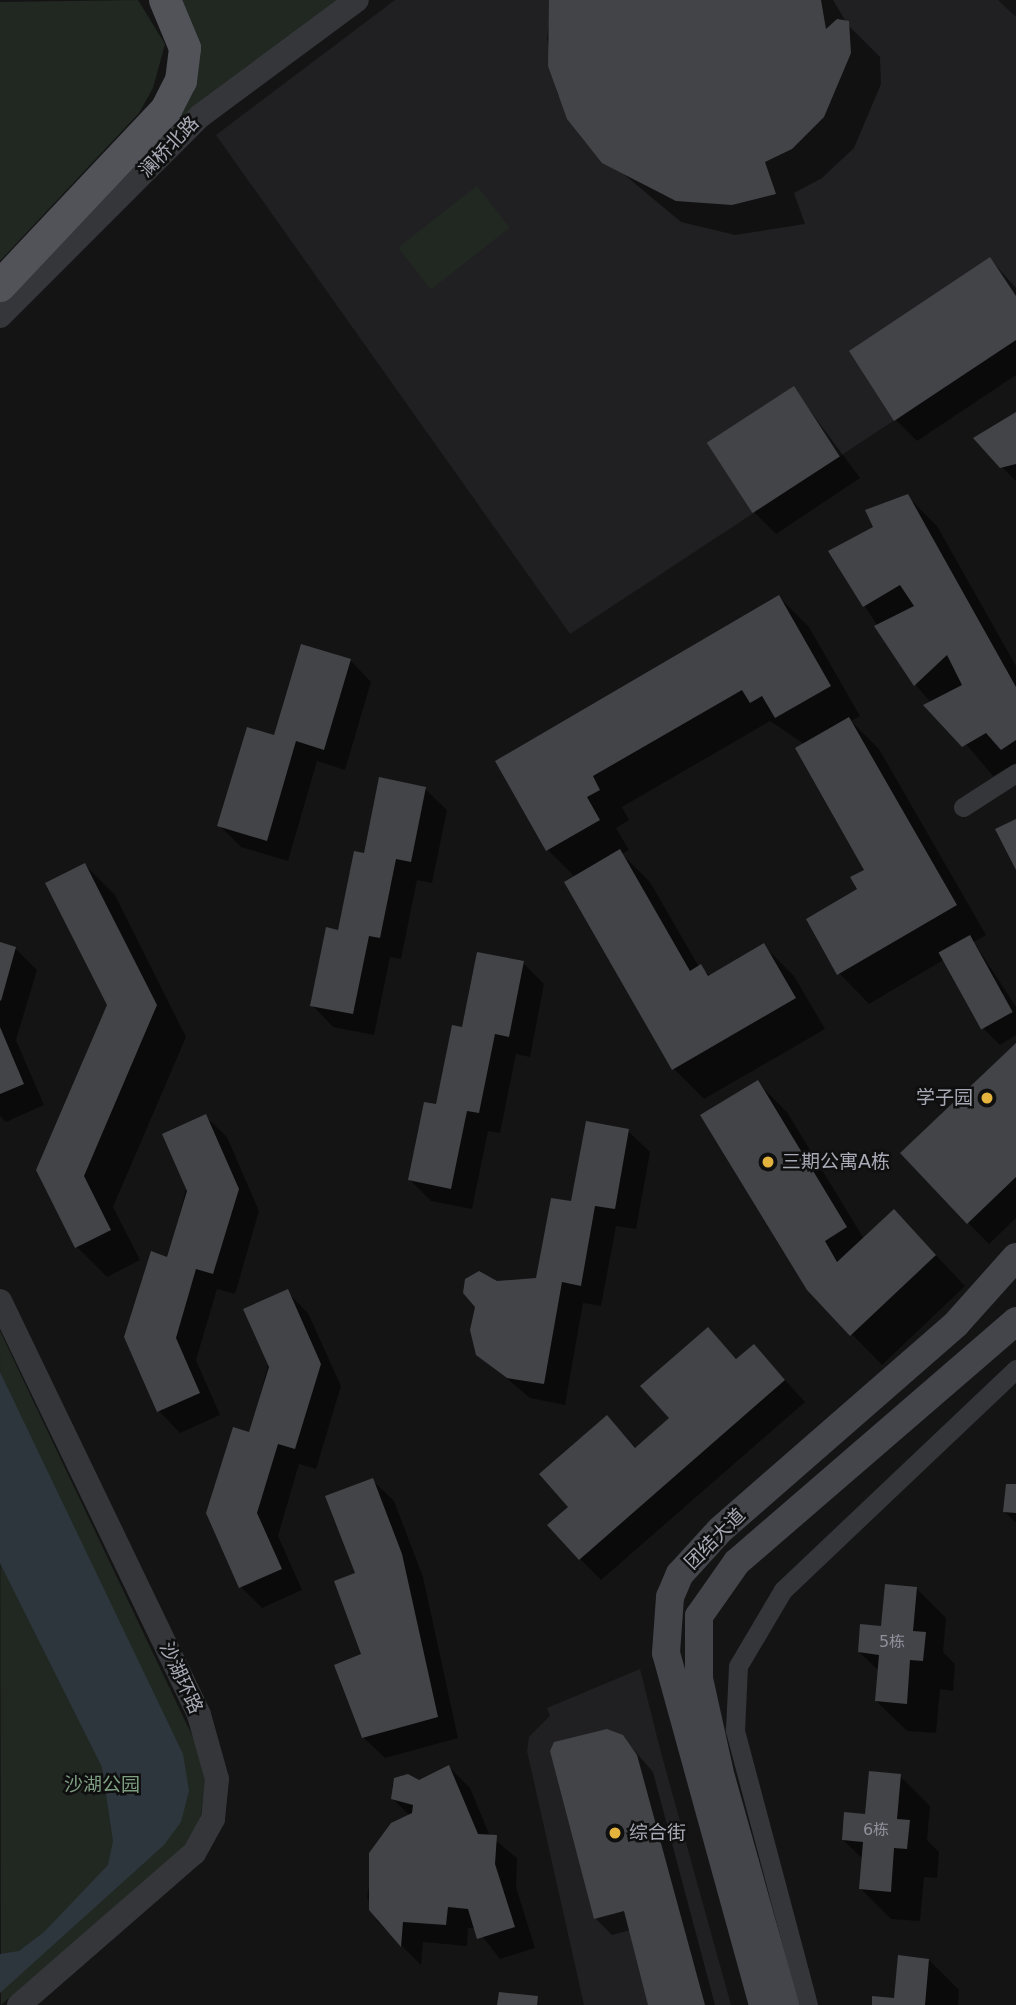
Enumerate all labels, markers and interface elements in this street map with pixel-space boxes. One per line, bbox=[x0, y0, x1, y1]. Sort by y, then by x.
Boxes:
street label: 澜桥北路 bbox=[134, 112, 204, 182]
place label: 学子园 bbox=[916, 1087, 973, 1109]
marker: 学子园 bbox=[979, 1090, 995, 1106]
place label: 三期公寓A栋 bbox=[782, 1151, 890, 1173]
marker: 三期公寓A栋 bbox=[760, 1154, 776, 1170]
street label: 团结大道 bbox=[680, 1504, 750, 1574]
house number: 5栋 bbox=[879, 1632, 905, 1652]
street label: 沙湖环路 bbox=[155, 1639, 207, 1717]
park label: 沙湖公园 bbox=[64, 1774, 140, 1796]
house number: 6栋 bbox=[863, 1820, 889, 1840]
place label: 综合街 bbox=[629, 1822, 686, 1844]
marker: 综合街 bbox=[607, 1825, 623, 1841]

